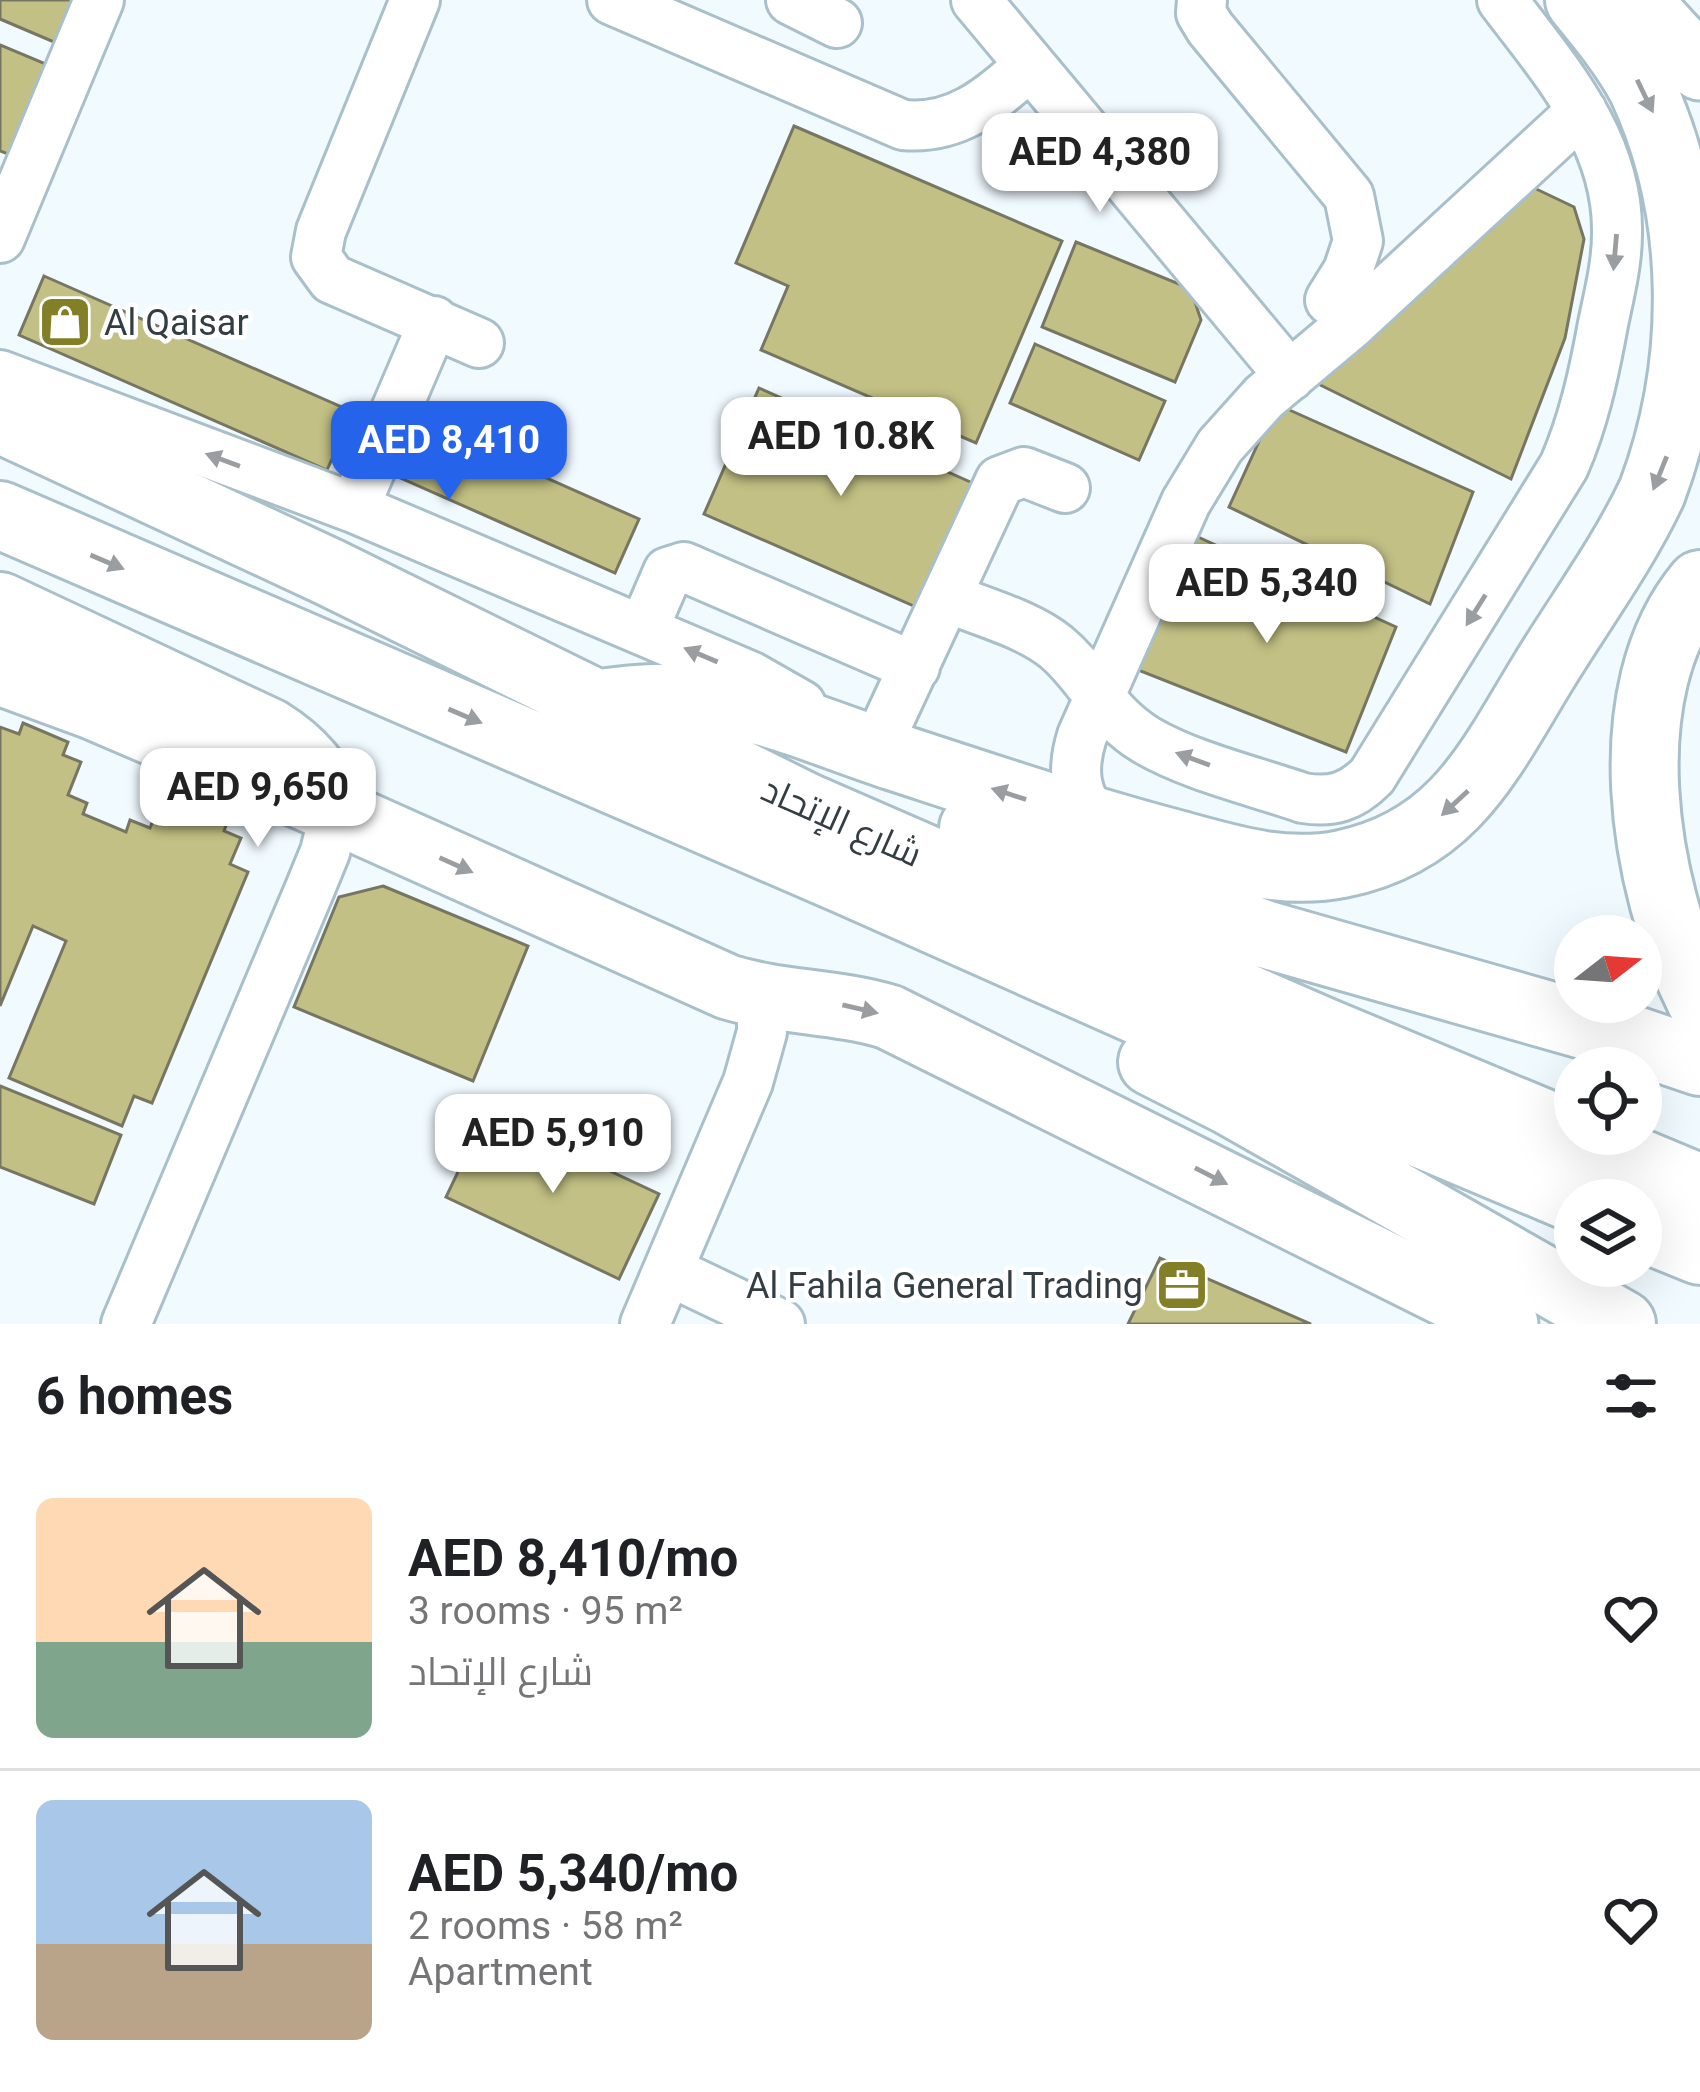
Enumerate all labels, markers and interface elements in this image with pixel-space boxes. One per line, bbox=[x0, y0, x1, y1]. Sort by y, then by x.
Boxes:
one-way arrow bbox=[1635, 79, 1655, 114]
pin: AED 4,380 bbox=[963, 113, 1237, 215]
text: AED 4,380 bbox=[1009, 129, 1191, 175]
one-way arrow bbox=[1605, 234, 1624, 271]
shop icon: Al Qaisar bbox=[37, 294, 93, 350]
place label: Al Qaisar bbox=[104, 302, 249, 344]
pin: AED 10.8K bbox=[704, 397, 978, 499]
pin: AED 8,410 bbox=[312, 401, 586, 503]
text: AED 10.8K bbox=[748, 413, 934, 459]
text: AED 8,410 bbox=[358, 417, 540, 463]
one-way arrow bbox=[205, 449, 241, 468]
one-way arrow bbox=[1650, 456, 1669, 492]
pin: AED 5,340 bbox=[1130, 544, 1404, 646]
one-way arrow bbox=[90, 553, 126, 572]
text: AED 5,340 bbox=[1176, 560, 1358, 606]
one-way arrow bbox=[1466, 593, 1487, 627]
one-way arrow bbox=[683, 645, 719, 664]
one-way arrow bbox=[448, 707, 483, 727]
pin: AED 9,650 bbox=[121, 748, 395, 850]
one-way arrow bbox=[1175, 749, 1211, 767]
text: AED 9,650 bbox=[167, 764, 349, 810]
street label: شارع الإتحاد bbox=[754, 768, 928, 879]
one-way arrow bbox=[990, 784, 1027, 803]
one-way arrow bbox=[1441, 789, 1470, 817]
one-way arrow bbox=[439, 855, 474, 875]
north arrow bbox=[1554, 915, 1662, 1023]
map controls bbox=[1554, 915, 1662, 1287]
one-way arrow bbox=[841, 1001, 879, 1020]
button: locate bbox=[1554, 1047, 1662, 1155]
pin: AED 5,910 bbox=[416, 1094, 690, 1196]
text: AED 5,910 bbox=[462, 1110, 644, 1156]
one-way arrow bbox=[1194, 1166, 1228, 1186]
button: layers bbox=[1554, 1179, 1662, 1287]
office icon: Al Fahila General Trading bbox=[1154, 1257, 1210, 1313]
place label: Al Fahila General Trading bbox=[746, 1265, 1143, 1307]
icon: filters bbox=[1598, 1363, 1664, 1429]
text: 6 homes bbox=[36, 1367, 233, 1426]
text: AED 8,410/mo bbox=[408, 1529, 738, 1588]
icon: home bbox=[132, 1546, 276, 1690]
icon: heart bbox=[1598, 1585, 1664, 1651]
text: 3 rooms · 95 m² bbox=[408, 1588, 683, 1634]
text: شارع الإتحاد bbox=[408, 1649, 593, 1695]
text: AED 5,340/mo bbox=[408, 1844, 738, 1903]
icon: home bbox=[132, 1848, 276, 1992]
icon: heart bbox=[1598, 1887, 1664, 1953]
text: 2 rooms · 58 m² bbox=[408, 1903, 683, 1949]
text: Apartment bbox=[408, 1949, 593, 1995]

